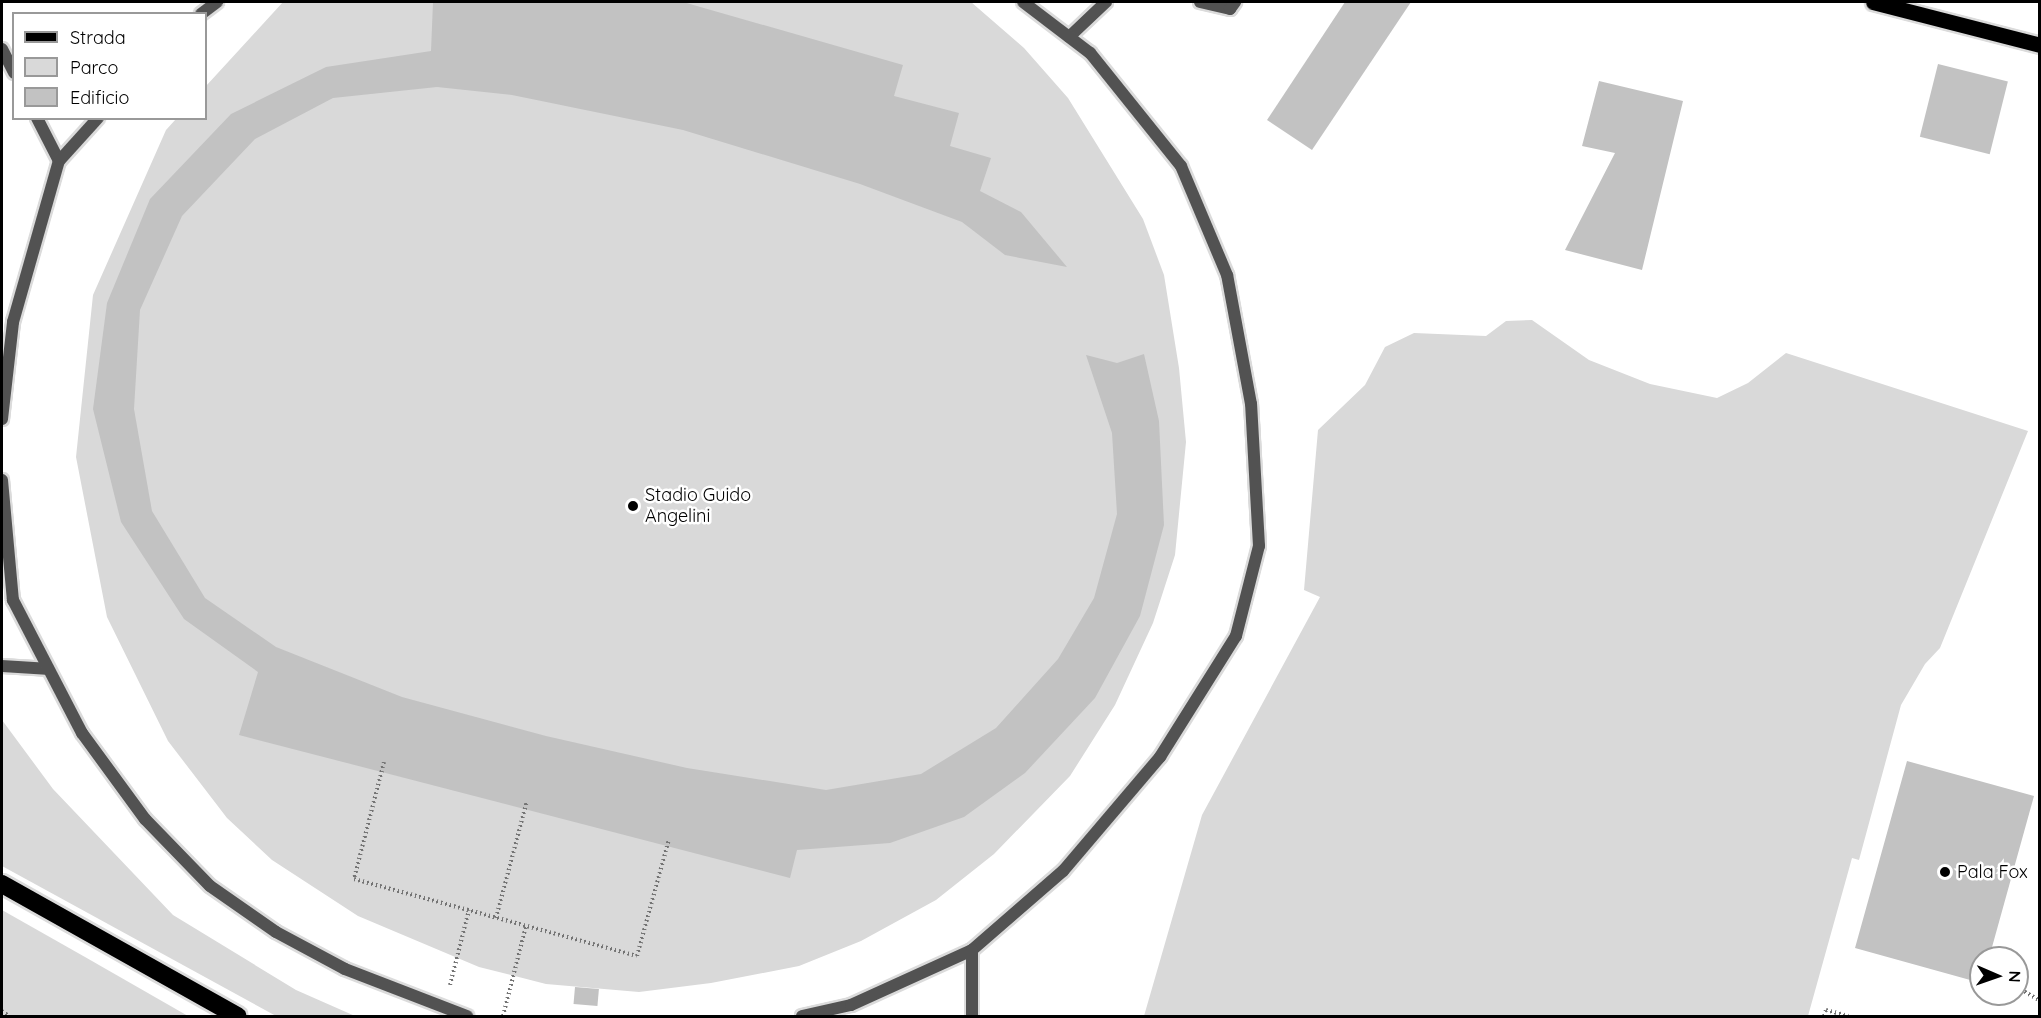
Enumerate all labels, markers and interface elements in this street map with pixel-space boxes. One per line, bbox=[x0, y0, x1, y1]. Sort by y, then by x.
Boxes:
legend bbox=[12, 12, 207, 120]
text: Strada bbox=[70, 26, 126, 49]
text: Parco bbox=[70, 56, 118, 79]
text: Edificio bbox=[70, 86, 129, 109]
place label: Stadio Guido Angelini bbox=[645, 485, 751, 528]
marker: Stadio Guido Angelini bbox=[626, 499, 640, 513]
place label: Pala Fox bbox=[1957, 861, 2028, 883]
marker: Pala Fox bbox=[1938, 865, 1952, 879]
north arrow bbox=[1969, 946, 2029, 1006]
text: N bbox=[2005, 970, 2025, 983]

